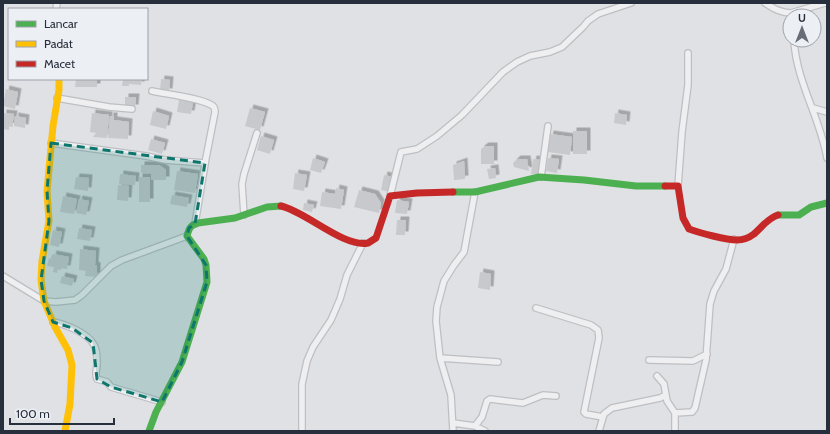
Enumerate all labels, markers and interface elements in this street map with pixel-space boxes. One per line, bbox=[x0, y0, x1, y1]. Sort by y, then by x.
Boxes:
legend bbox=[8, 8, 148, 80]
north arrow bbox=[782, 8, 822, 48]
text: U bbox=[798, 11, 806, 25]
text: Lancar bbox=[44, 16, 78, 31]
text: Padat bbox=[44, 36, 73, 51]
text: Macet bbox=[44, 56, 75, 71]
scale bar bbox=[10, 400, 114, 426]
text: 100 m bbox=[16, 406, 50, 421]

